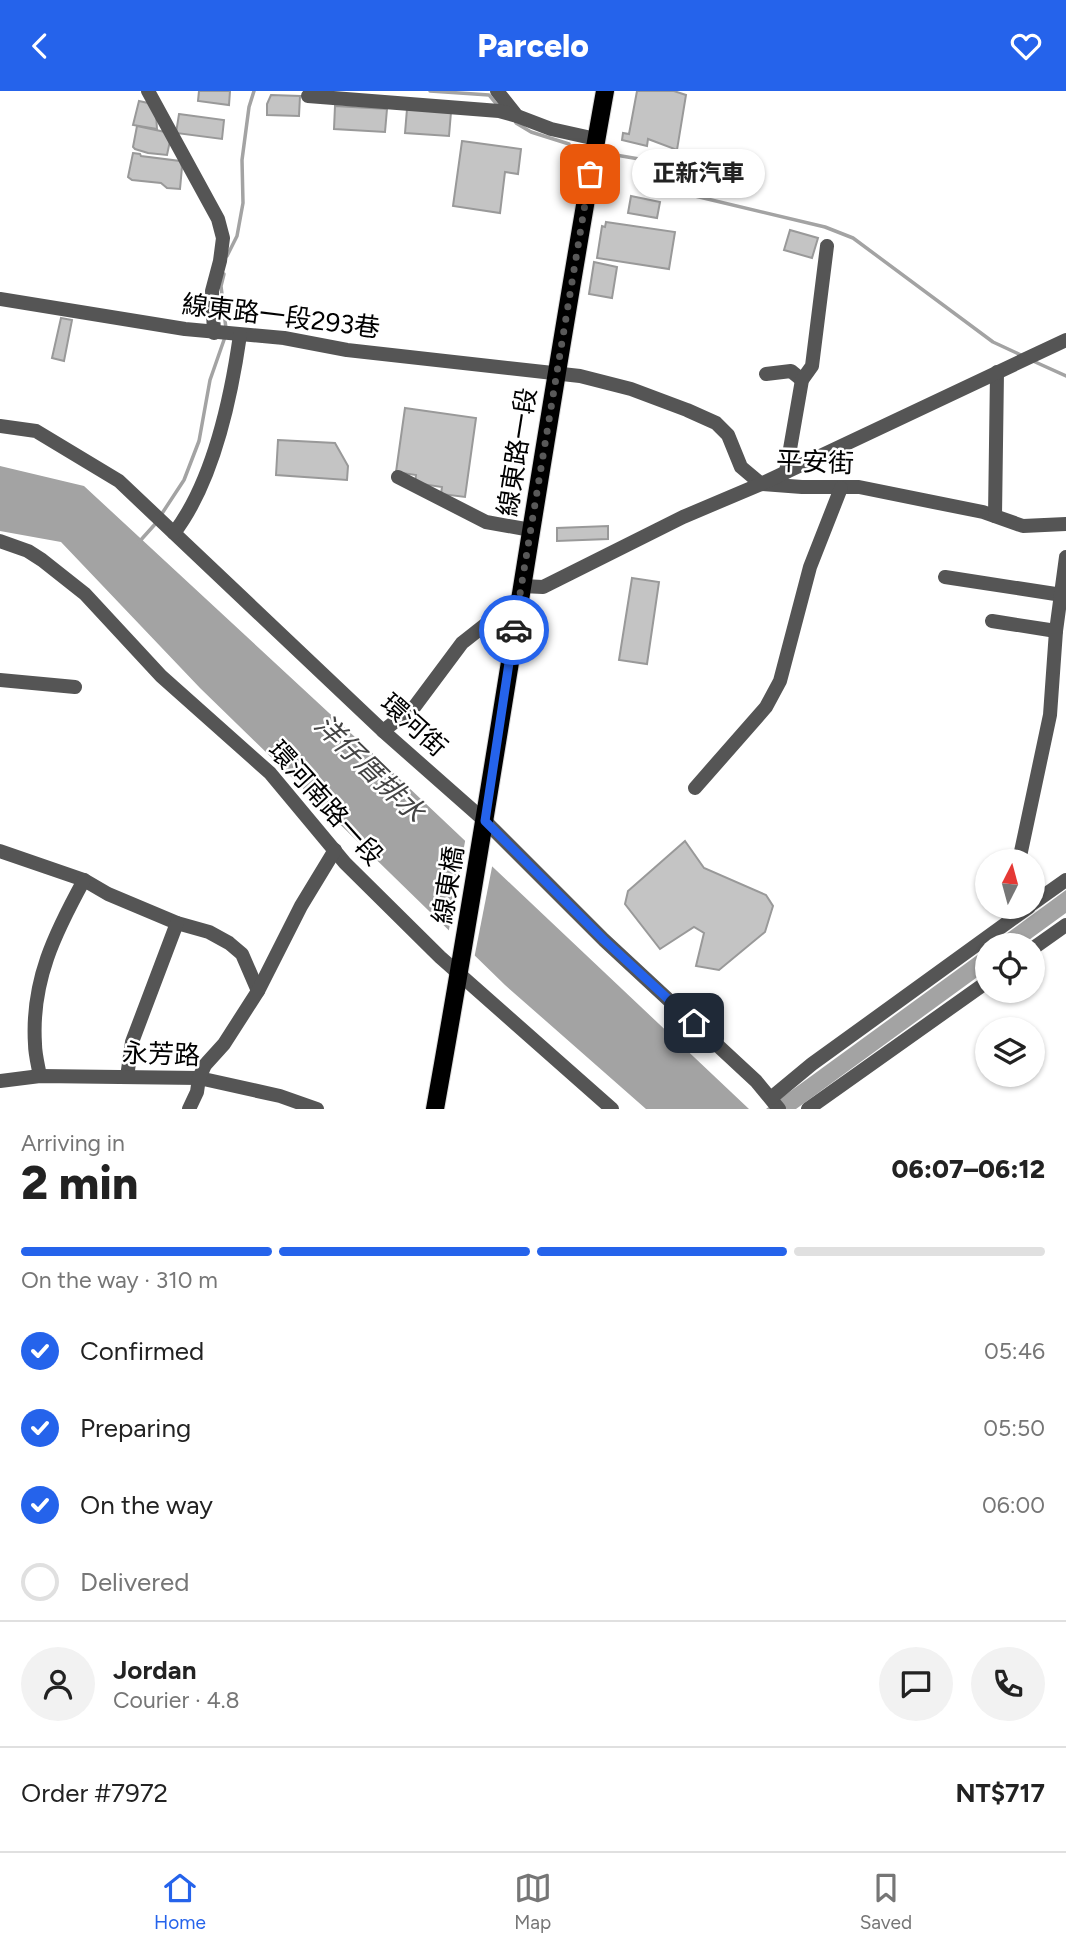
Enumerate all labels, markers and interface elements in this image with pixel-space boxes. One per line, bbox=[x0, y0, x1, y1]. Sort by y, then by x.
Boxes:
icon: back bbox=[21, 27, 59, 65]
text: Parcelo bbox=[477, 27, 589, 65]
icon: heart bbox=[1007, 27, 1045, 65]
pin bbox=[560, 144, 620, 204]
callout: 正新汽車 bbox=[632, 149, 765, 199]
icon: bag bbox=[571, 155, 609, 193]
text: 正新汽車 bbox=[653, 159, 745, 187]
street label: 線東路一段293巷 bbox=[180, 288, 382, 344]
street label: 線東路一段 bbox=[491, 385, 543, 519]
street label: 平安街 bbox=[775, 445, 855, 479]
courier bbox=[479, 595, 549, 665]
icon: car bbox=[495, 611, 533, 649]
street label: 環河街 bbox=[374, 687, 454, 763]
water label: 洋仔厝排水 bbox=[308, 707, 434, 830]
street label: 環河南路一段 bbox=[262, 734, 390, 872]
street label: 線東橋 bbox=[426, 844, 470, 926]
north arrow bbox=[975, 849, 1045, 919]
map controls bbox=[975, 849, 1045, 1087]
button: locate bbox=[975, 933, 1045, 1003]
pin bbox=[664, 993, 724, 1053]
icon: home bbox=[675, 1004, 713, 1042]
button: layers bbox=[975, 1017, 1045, 1087]
street label: 永芳路 bbox=[121, 1037, 201, 1071]
text: Arriving in bbox=[21, 1129, 125, 1157]
text: 06:07–06:12 bbox=[891, 1153, 1045, 1185]
text: 2 min bbox=[21, 1155, 138, 1211]
text: On the way · 310 m bbox=[21, 1266, 218, 1294]
icon: check bbox=[21, 1332, 59, 1370]
text: Confirmed bbox=[80, 1335, 204, 1367]
text: 05:46 bbox=[984, 1337, 1045, 1365]
icon: check bbox=[21, 1409, 59, 1447]
text: Preparing bbox=[80, 1412, 191, 1444]
text: 05:50 bbox=[983, 1414, 1045, 1442]
icon: check bbox=[21, 1486, 59, 1524]
text: On the way bbox=[80, 1489, 213, 1521]
text: 06:00 bbox=[982, 1491, 1045, 1519]
text: Delivered bbox=[80, 1566, 189, 1598]
button: person bbox=[21, 1647, 95, 1721]
button: chat bbox=[879, 1647, 953, 1721]
button: phone bbox=[971, 1647, 1045, 1721]
text: Jordan bbox=[113, 1654, 196, 1686]
text: Courier · 4.8 bbox=[113, 1686, 240, 1714]
text: Order #7972 bbox=[21, 1777, 168, 1809]
text: NT$717 bbox=[955, 1777, 1045, 1809]
tab: Home bbox=[154, 1869, 206, 1934]
tab: Map bbox=[514, 1869, 552, 1934]
tab: Saved bbox=[860, 1869, 912, 1934]

